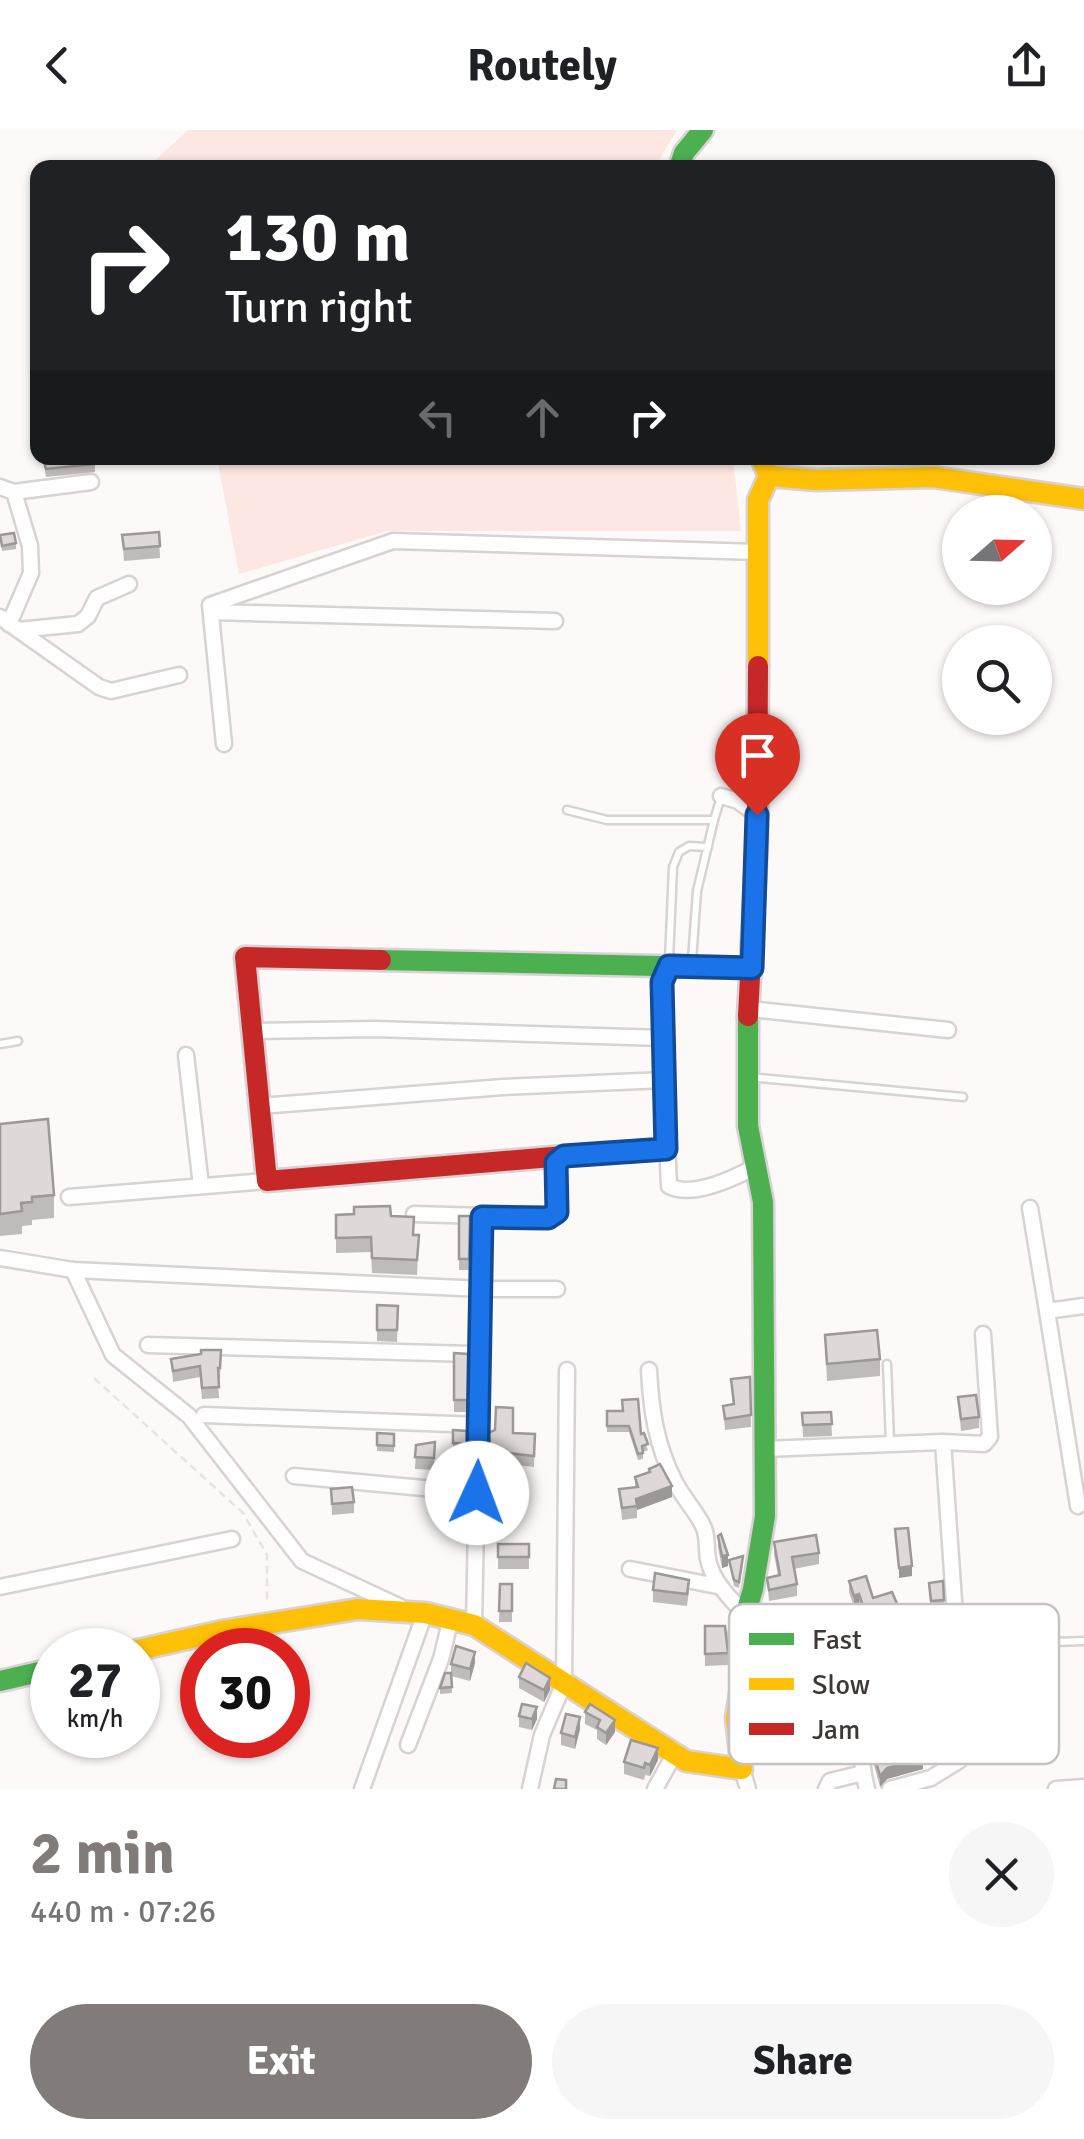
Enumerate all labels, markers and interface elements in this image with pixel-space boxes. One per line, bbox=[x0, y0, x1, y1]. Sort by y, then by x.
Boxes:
icon: back bbox=[30, 38, 85, 93]
text: Routely bbox=[467, 38, 617, 93]
icon: share bbox=[999, 38, 1054, 93]
text: 130 m bbox=[225, 194, 410, 280]
icon: right bbox=[60, 200, 190, 330]
text: Turn right bbox=[225, 280, 413, 335]
icon: left bbox=[410, 390, 465, 445]
icon: ahead bbox=[515, 390, 570, 445]
icon: right bbox=[620, 390, 675, 445]
north arrow bbox=[942, 495, 1052, 605]
map controls bbox=[942, 495, 1052, 735]
button: search bbox=[942, 625, 1052, 735]
pin bbox=[715, 713, 800, 816]
icon: arrive bbox=[730, 728, 785, 783]
position arrow bbox=[425, 1441, 529, 1545]
legend bbox=[729, 1604, 1059, 1764]
text: Fast bbox=[812, 1623, 862, 1657]
speed limit sign: 30 bbox=[180, 1628, 310, 1758]
text: 27 bbox=[68, 1650, 122, 1712]
text: Slow bbox=[812, 1668, 870, 1702]
text: km/h bbox=[67, 1703, 123, 1734]
text: Jam bbox=[812, 1713, 860, 1747]
text: 2 min bbox=[30, 1817, 175, 1891]
button: close bbox=[949, 1822, 1054, 1927]
text: 440 m · 07:26 bbox=[30, 1892, 216, 1931]
button: Exit bbox=[30, 2004, 532, 2119]
button: Share bbox=[552, 2004, 1054, 2119]

